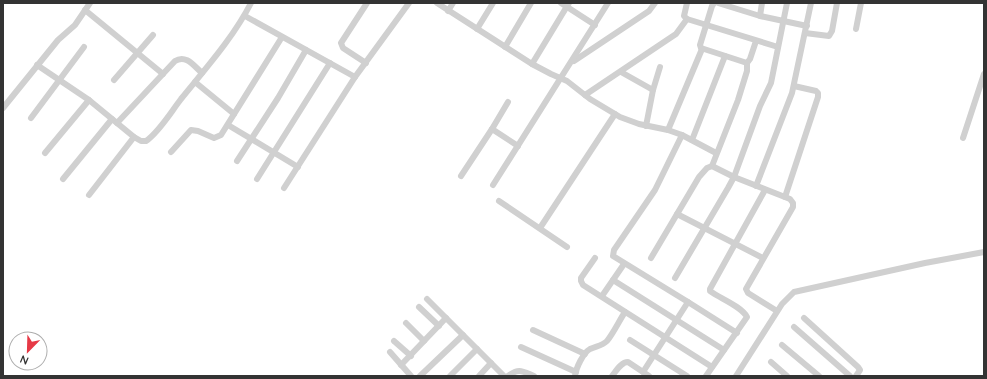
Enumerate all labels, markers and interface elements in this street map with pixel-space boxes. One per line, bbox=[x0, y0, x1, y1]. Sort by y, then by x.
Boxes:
north arrow bbox=[8, 331, 48, 371]
text: N bbox=[18, 352, 31, 368]

